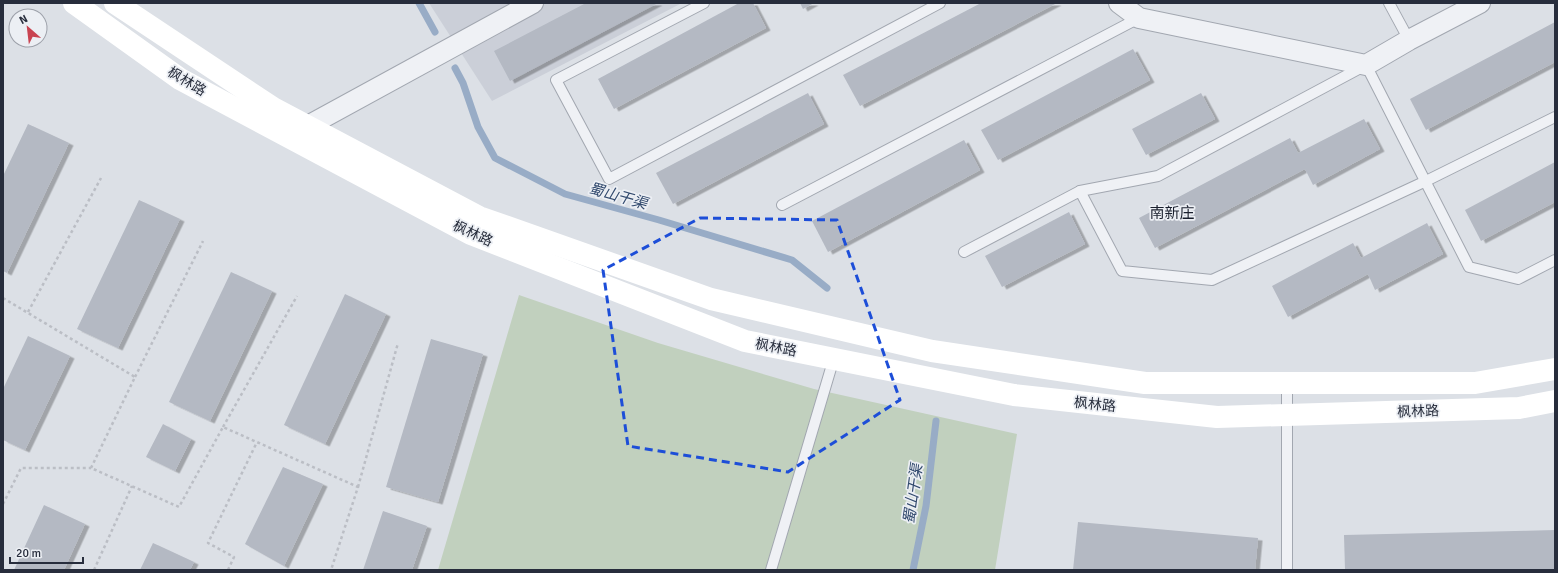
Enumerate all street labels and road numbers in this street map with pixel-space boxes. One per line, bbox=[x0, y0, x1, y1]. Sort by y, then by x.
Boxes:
street label: 枫林路 bbox=[164, 63, 209, 100]
street label: 枫林路 bbox=[450, 217, 495, 250]
street label: 枫林路 bbox=[754, 335, 798, 360]
street label: 枫林路 bbox=[1073, 394, 1117, 415]
street label: 枫林路 bbox=[1397, 402, 1439, 421]

